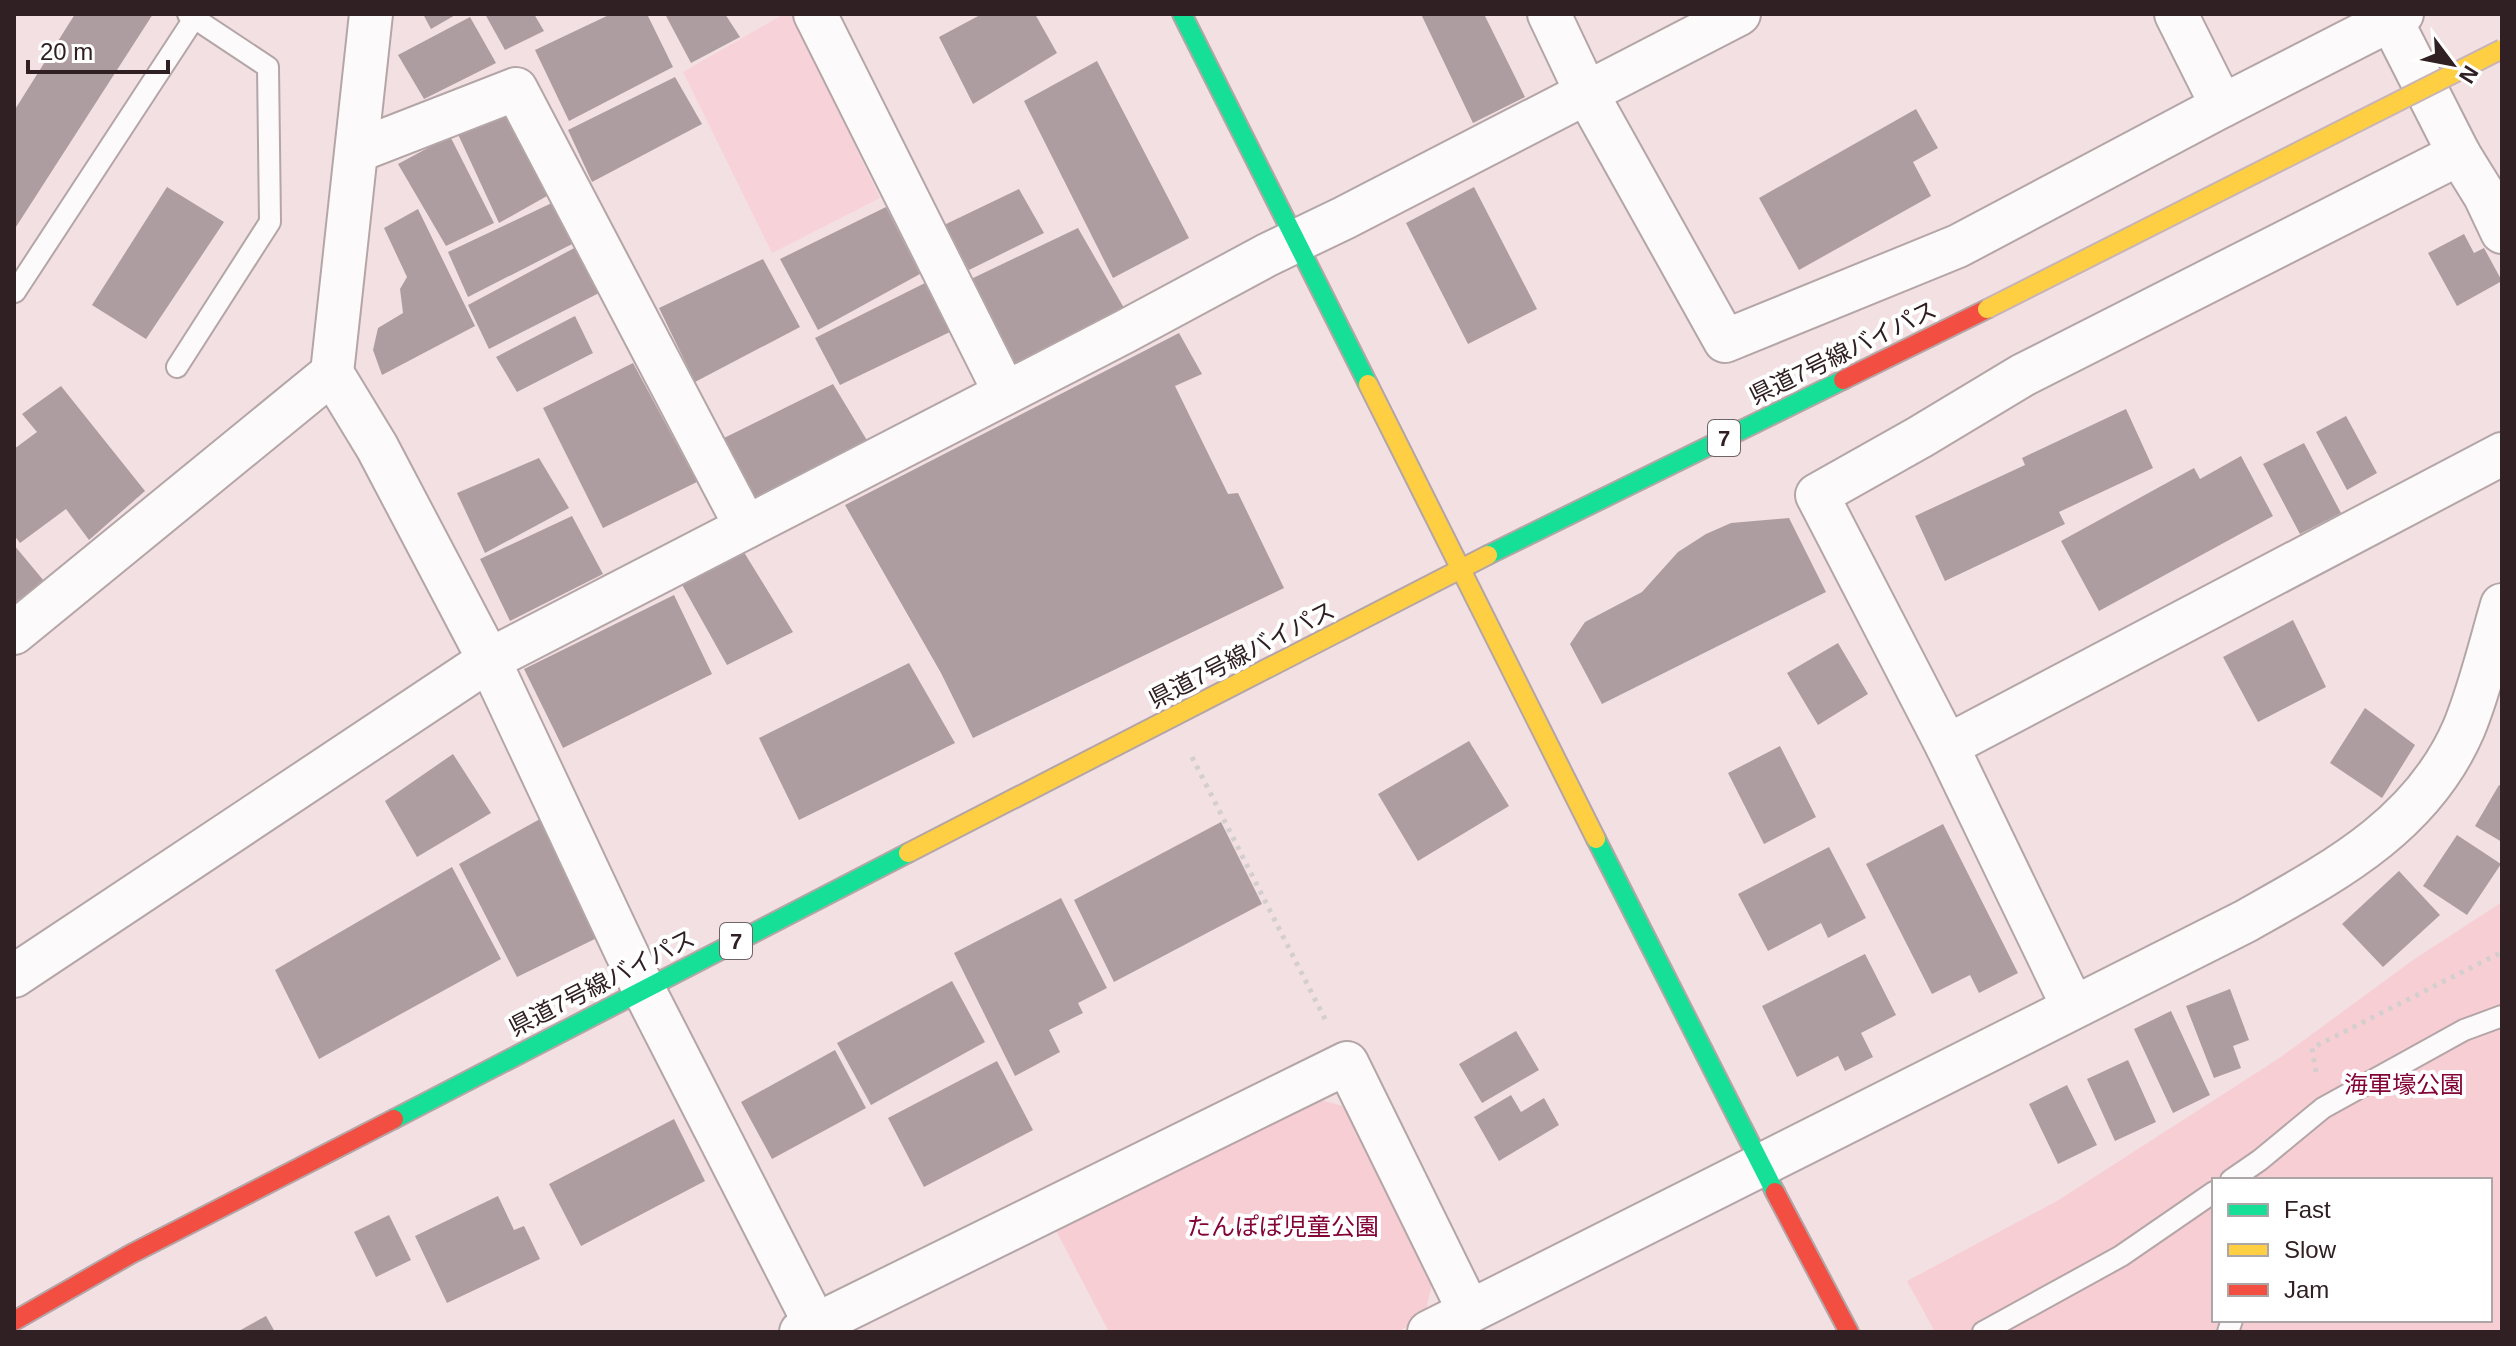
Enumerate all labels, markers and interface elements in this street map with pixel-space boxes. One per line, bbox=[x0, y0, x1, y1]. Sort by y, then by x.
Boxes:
scale bar bbox=[28, 24, 168, 74]
north arrow bbox=[2412, 24, 2492, 104]
text: 20 m bbox=[40, 38, 93, 65]
text: N bbox=[2454, 61, 2483, 88]
street label: 県道7号線バイパス bbox=[1745, 296, 1941, 410]
road number: 7 bbox=[1708, 420, 1740, 456]
street label: 県道7号線バイパス bbox=[1144, 596, 1339, 713]
road number: 7 bbox=[720, 923, 752, 959]
street label: 県道7号線バイパス bbox=[504, 924, 699, 1041]
park label: 海軍壕公園 bbox=[2344, 1071, 2464, 1098]
legend bbox=[2212, 1178, 2492, 1322]
text: Fast bbox=[2284, 1196, 2331, 1223]
park label: たんぽぽ児童公園 bbox=[1187, 1213, 1379, 1240]
text: Slow bbox=[2284, 1236, 2337, 1263]
text: Jam bbox=[2284, 1276, 2329, 1303]

